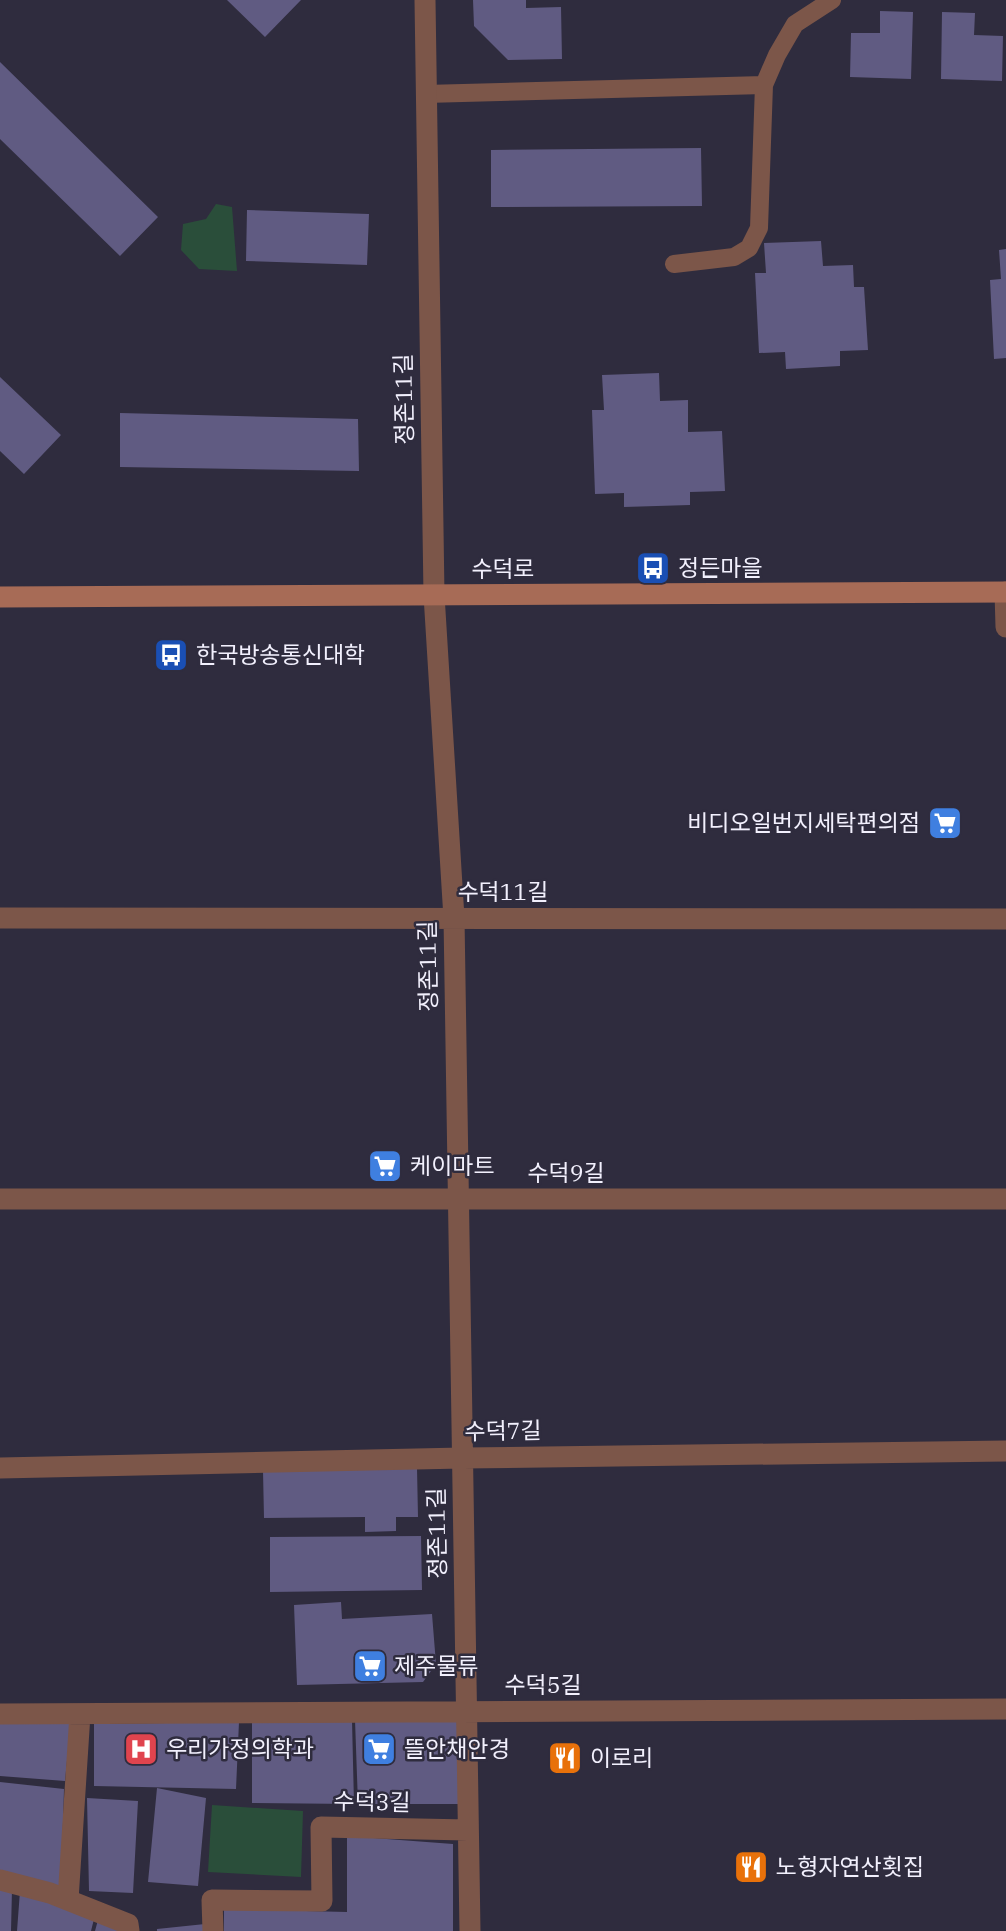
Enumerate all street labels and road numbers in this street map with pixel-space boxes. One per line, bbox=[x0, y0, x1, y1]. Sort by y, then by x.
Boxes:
street label: 정존11길 bbox=[387, 353, 419, 445]
street label: 수덕로 bbox=[471, 553, 535, 583]
street label: 수덕11길 bbox=[457, 876, 549, 906]
street label: 정존11길 bbox=[411, 920, 443, 1012]
street label: 수덕9길 bbox=[527, 1157, 605, 1187]
street label: 수덕7길 bbox=[464, 1414, 542, 1446]
street label: 정존11길 bbox=[420, 1487, 452, 1579]
street label: 수덕5길 bbox=[504, 1669, 582, 1699]
street label: 수덕3길 bbox=[333, 1785, 411, 1817]

